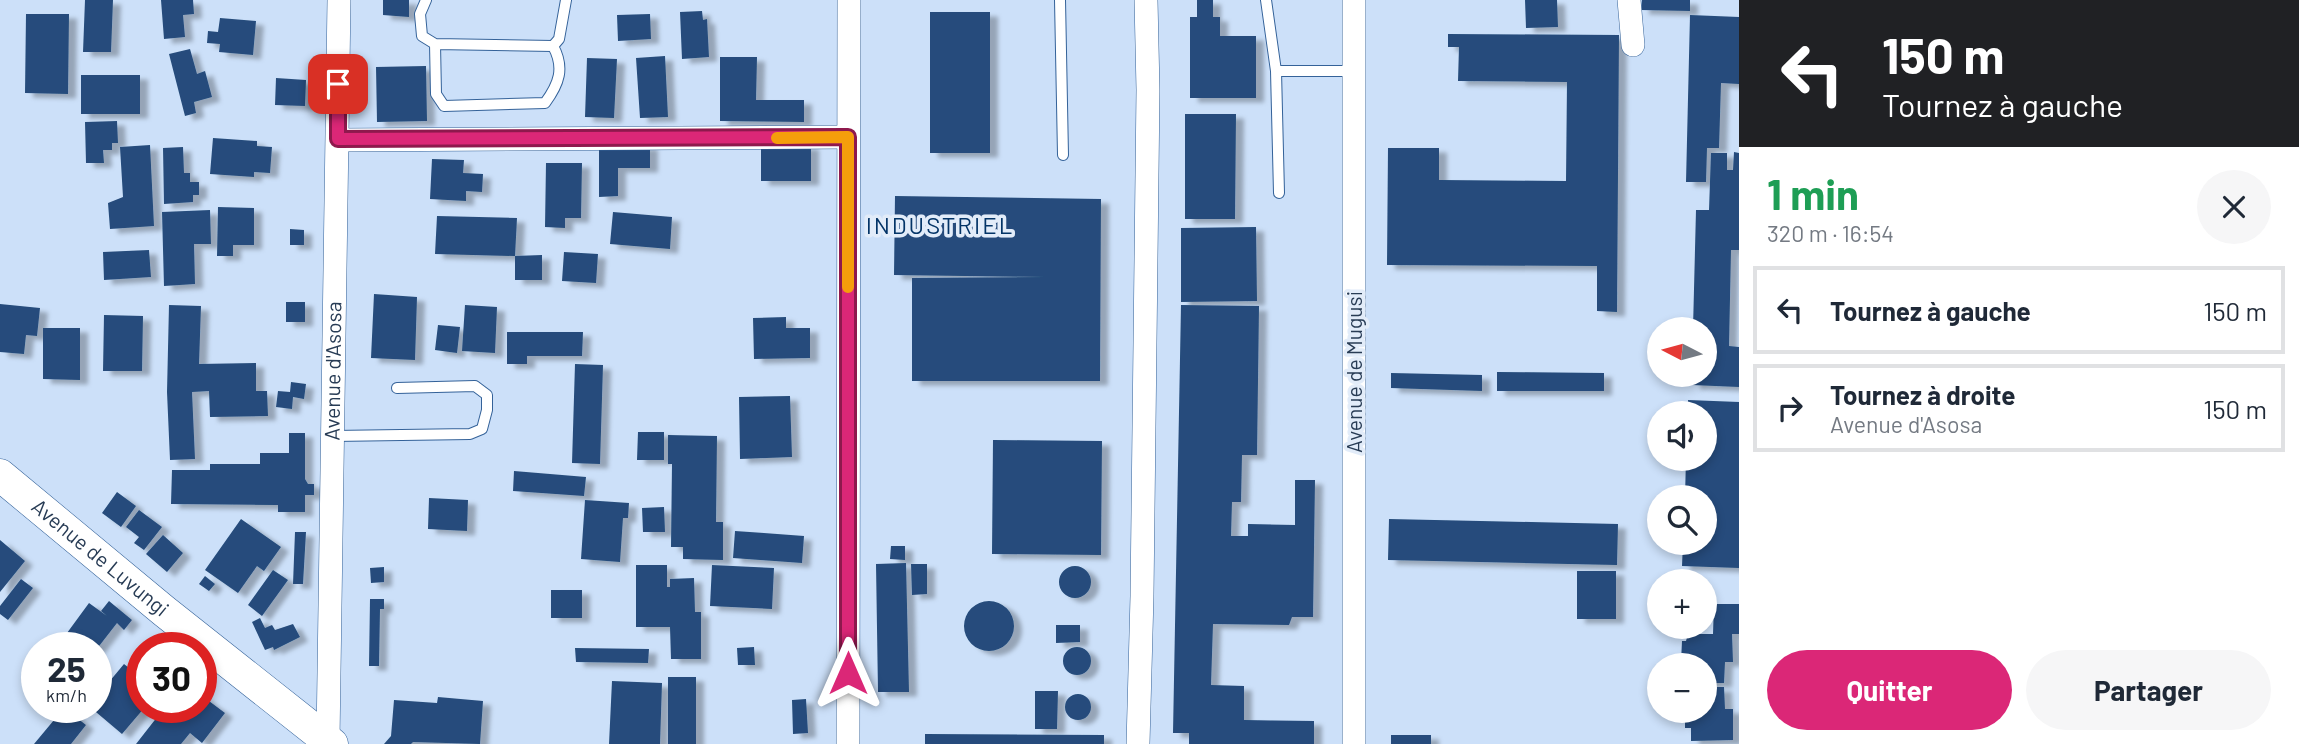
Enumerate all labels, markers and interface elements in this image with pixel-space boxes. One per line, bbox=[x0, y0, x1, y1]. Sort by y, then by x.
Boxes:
text: 150 m bbox=[1882, 25, 2004, 84]
icon: left bbox=[1767, 28, 1858, 119]
pin bbox=[308, 54, 368, 114]
icon: arrive bbox=[319, 65, 357, 103]
text: Tournez à gauche bbox=[1882, 85, 2123, 123]
text: 1 min bbox=[1767, 168, 1859, 218]
button: close bbox=[2197, 170, 2271, 244]
district label: INDUSTRIEL bbox=[866, 210, 1014, 239]
text: 320 m · 16:54 bbox=[1767, 219, 1894, 247]
street label: Avenue de Mugusi bbox=[1341, 291, 1366, 453]
icon: left bbox=[1771, 291, 1809, 329]
text: Tournez à gauche bbox=[1830, 295, 2031, 326]
text: 150 m bbox=[2203, 295, 2267, 326]
street label: Avenue d'Asosa bbox=[318, 301, 346, 441]
north arrow bbox=[1647, 317, 1717, 387]
map controls bbox=[1647, 317, 1717, 723]
text: Tournez à droite bbox=[1830, 379, 2015, 410]
icon: right bbox=[1771, 389, 1809, 427]
text: 150 m bbox=[2203, 393, 2267, 424]
button: sound bbox=[1647, 401, 1717, 471]
text: Avenue d'Asosa bbox=[1830, 410, 1982, 438]
button: search bbox=[1647, 485, 1717, 555]
street label: Avenue de Luvungi bbox=[28, 493, 175, 621]
button: + bbox=[1647, 569, 1717, 639]
speed limit sign: 30 bbox=[126, 632, 217, 723]
position arrow bbox=[811, 636, 885, 710]
text: 25 bbox=[47, 647, 86, 689]
button: Quitter bbox=[1767, 650, 2012, 730]
button: Partager bbox=[2026, 650, 2271, 730]
button: − bbox=[1647, 653, 1717, 723]
text: km/h bbox=[46, 684, 87, 706]

